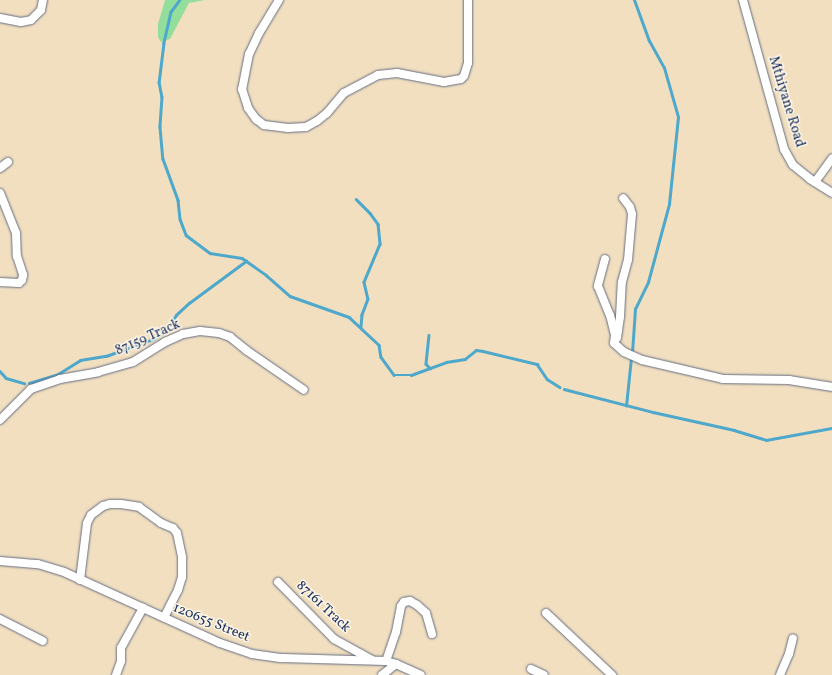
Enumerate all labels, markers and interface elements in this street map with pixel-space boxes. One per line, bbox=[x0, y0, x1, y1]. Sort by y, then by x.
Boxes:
street label: Mthiyane Road bbox=[764, 54, 808, 150]
street label: 87159 Track bbox=[113, 316, 183, 360]
street label: 87161 Track bbox=[292, 577, 354, 637]
street label: 120655 Street bbox=[170, 600, 252, 646]

